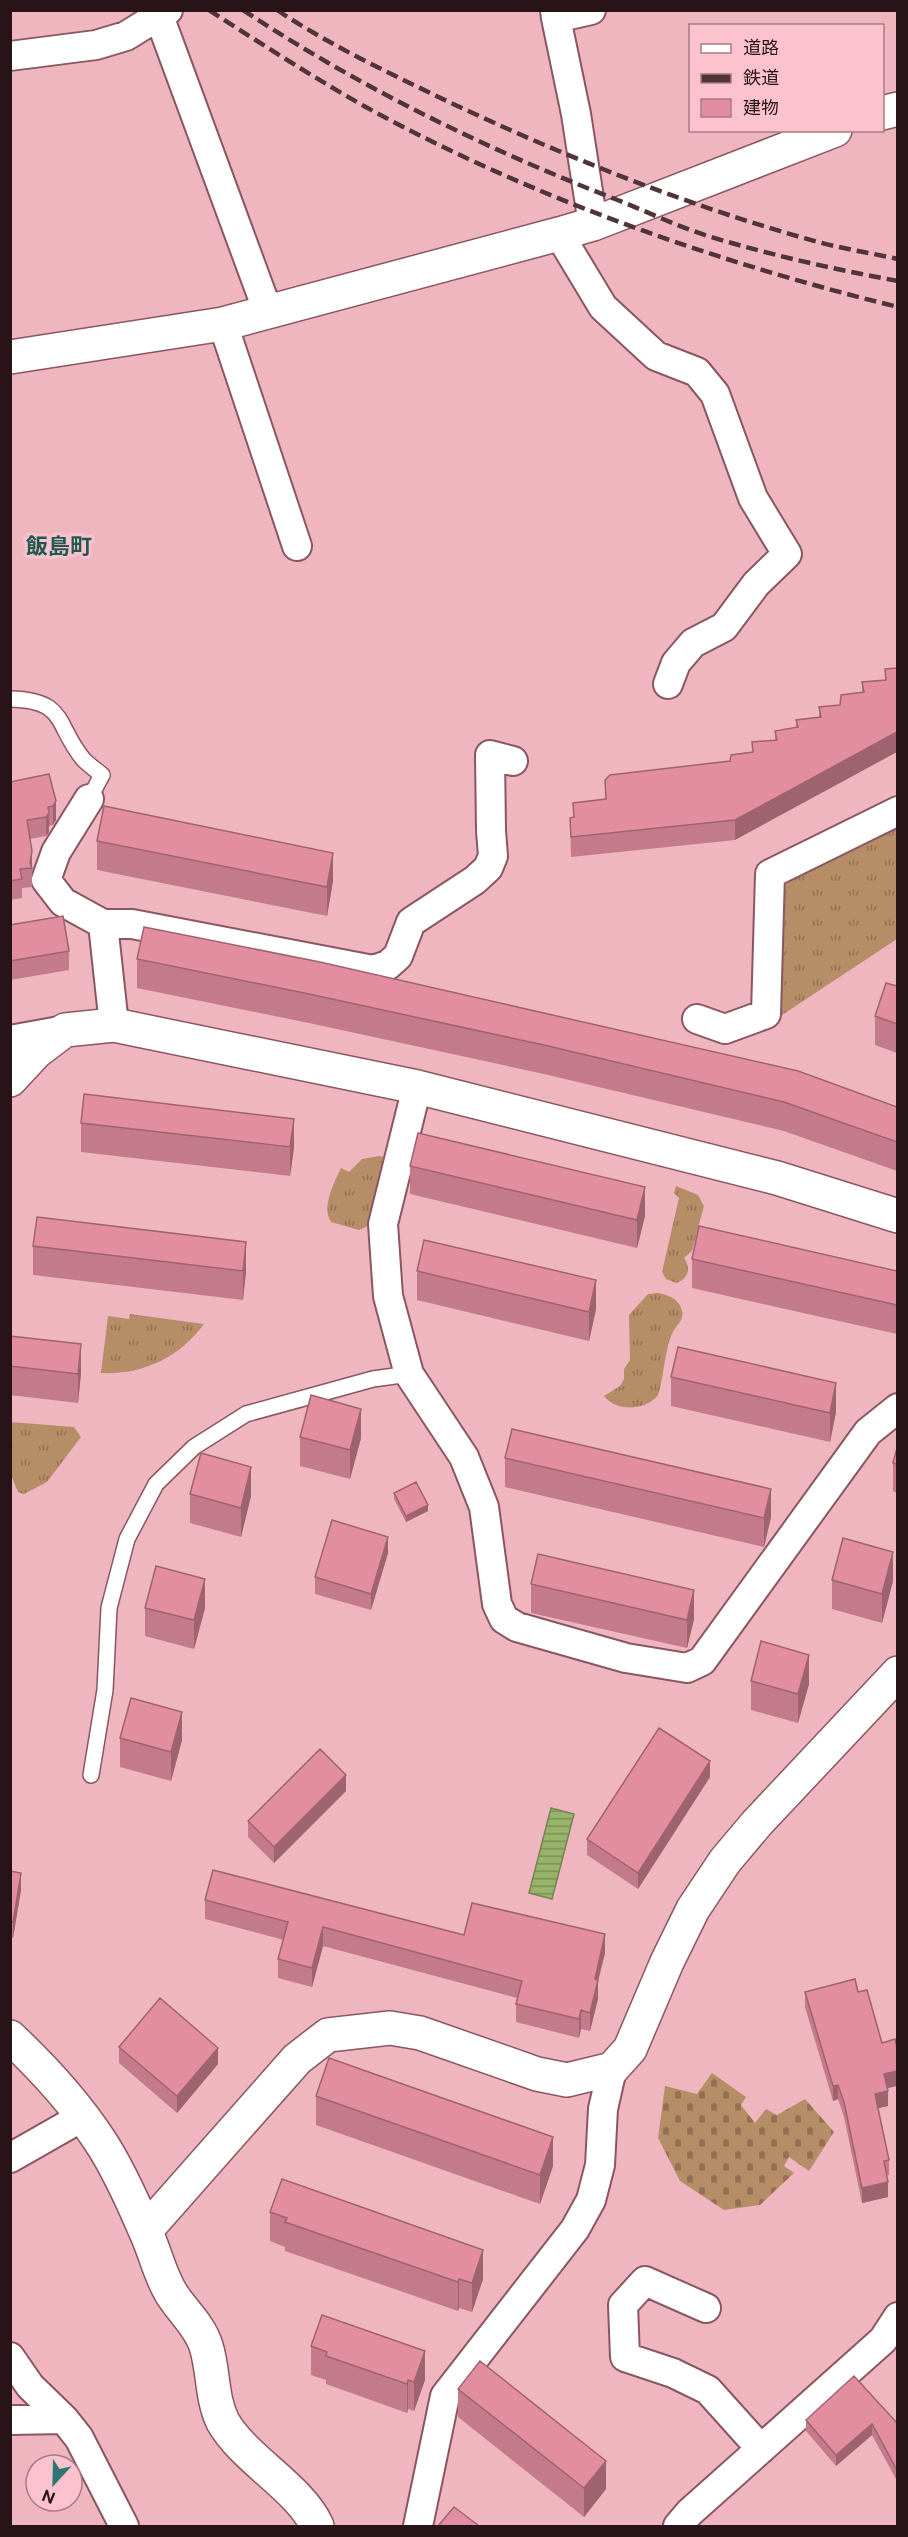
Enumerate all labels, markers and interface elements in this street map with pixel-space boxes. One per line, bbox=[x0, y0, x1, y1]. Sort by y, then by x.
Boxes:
legend bbox=[689, 24, 884, 132]
text: 道路 bbox=[743, 37, 779, 58]
text: 鉄道 bbox=[743, 67, 779, 88]
text: 建物 bbox=[743, 97, 779, 118]
district label: 飯島町 bbox=[25, 533, 92, 559]
north arrow bbox=[24, 2453, 84, 2513]
text: N bbox=[39, 2485, 58, 2508]

